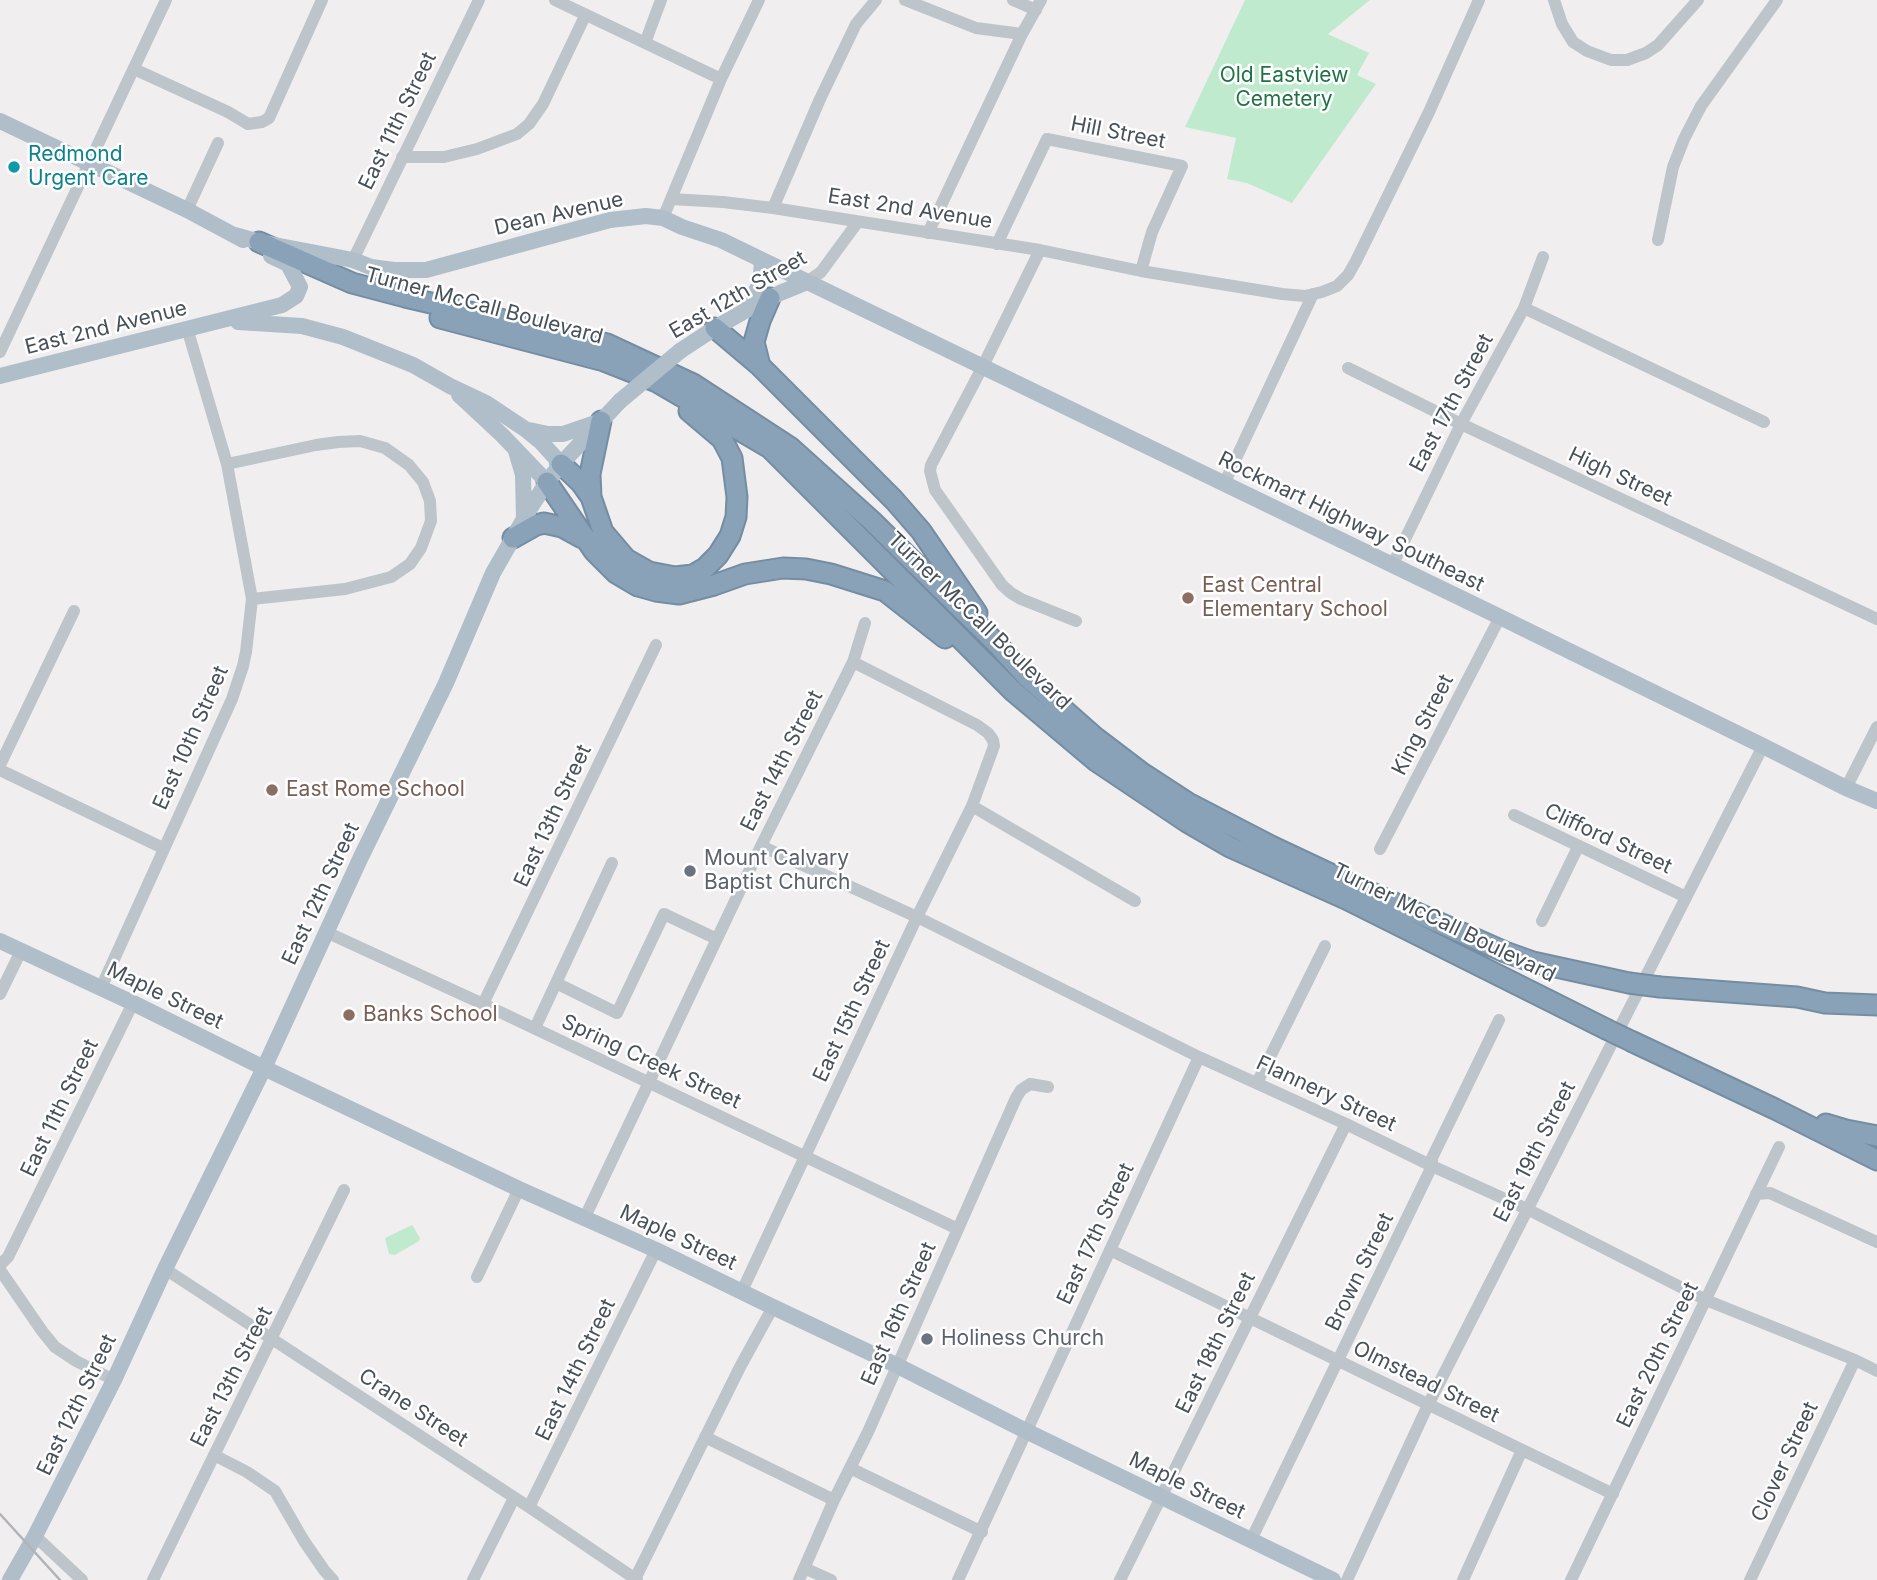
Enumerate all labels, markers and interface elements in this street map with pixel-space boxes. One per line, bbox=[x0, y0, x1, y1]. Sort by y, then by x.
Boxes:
street label: East 11th Street bbox=[354, 48, 442, 194]
park label: Old Eastview Cemetery bbox=[1220, 63, 1348, 113]
street label: Hill Street bbox=[1068, 111, 1168, 155]
place label: Redmond Urgent Care bbox=[28, 142, 148, 192]
marker: Redmond Urgent Care bbox=[6, 159, 22, 175]
street label: East 2nd Avenue bbox=[826, 184, 994, 234]
street label: Dean Avenue bbox=[492, 187, 626, 241]
street label: East 12th Street bbox=[665, 246, 811, 344]
street label: Turner McCall Boulevard bbox=[362, 262, 606, 350]
street label: East 2nd Avenue bbox=[22, 296, 190, 360]
street label: East 17th Street bbox=[1405, 329, 1499, 477]
street label: High Street bbox=[1564, 442, 1676, 512]
street label: Rockmart Highway Southeast bbox=[1214, 446, 1488, 598]
street label: Turner McCall Boulevard bbox=[882, 527, 1076, 715]
place label: East Central Elementary School bbox=[1202, 573, 1388, 623]
marker: East Central Elementary School bbox=[1180, 590, 1196, 606]
street label: East 10th Street bbox=[148, 662, 234, 814]
street label: King Street bbox=[1387, 670, 1459, 780]
street label: East 14th Street bbox=[736, 686, 828, 836]
street label: East 13th Street bbox=[509, 741, 597, 891]
place label: East Rome School bbox=[286, 777, 465, 803]
marker: East Rome School bbox=[264, 782, 280, 798]
street label: Clifford Street bbox=[1540, 798, 1676, 880]
street label: East 12th Street bbox=[277, 819, 365, 969]
place label: Mount Calvary Baptist Church bbox=[704, 846, 850, 896]
street label: Turner McCall Boulevard bbox=[1328, 858, 1560, 988]
marker: Mount Calvary Baptist Church bbox=[682, 863, 698, 879]
street label: East 15th Street bbox=[808, 936, 896, 1086]
street label: Maple Street bbox=[103, 957, 227, 1035]
place label: Banks School bbox=[363, 1002, 498, 1028]
marker: Banks School bbox=[341, 1007, 357, 1023]
street label: Spring Creek Street bbox=[557, 1009, 745, 1115]
street label: East 11th Street bbox=[16, 1035, 104, 1181]
street label: Flannery Street bbox=[1252, 1051, 1400, 1137]
street label: East 19th Street bbox=[1489, 1077, 1581, 1227]
street label: East 17th Street bbox=[1052, 1159, 1140, 1309]
street label: Maple Street bbox=[616, 1200, 740, 1276]
street label: Brown Street bbox=[1321, 1209, 1399, 1335]
street label: East 16th Street bbox=[856, 1238, 942, 1390]
street label: East 18th Street bbox=[1171, 1268, 1261, 1418]
street label: East 20th Street bbox=[1612, 1278, 1704, 1432]
street label: East 14th Street bbox=[531, 1295, 621, 1445]
street label: East 13th Street bbox=[186, 1303, 278, 1451]
place label: Holiness Church bbox=[941, 1326, 1104, 1352]
street label: East 12th Street bbox=[32, 1330, 122, 1480]
marker: Holiness Church bbox=[919, 1331, 935, 1347]
street label: Olmstead Street bbox=[1349, 1336, 1503, 1428]
street label: Crane Street bbox=[354, 1363, 472, 1453]
street label: Clover Street bbox=[1746, 1398, 1824, 1526]
street label: Maple Street bbox=[1125, 1447, 1249, 1525]

